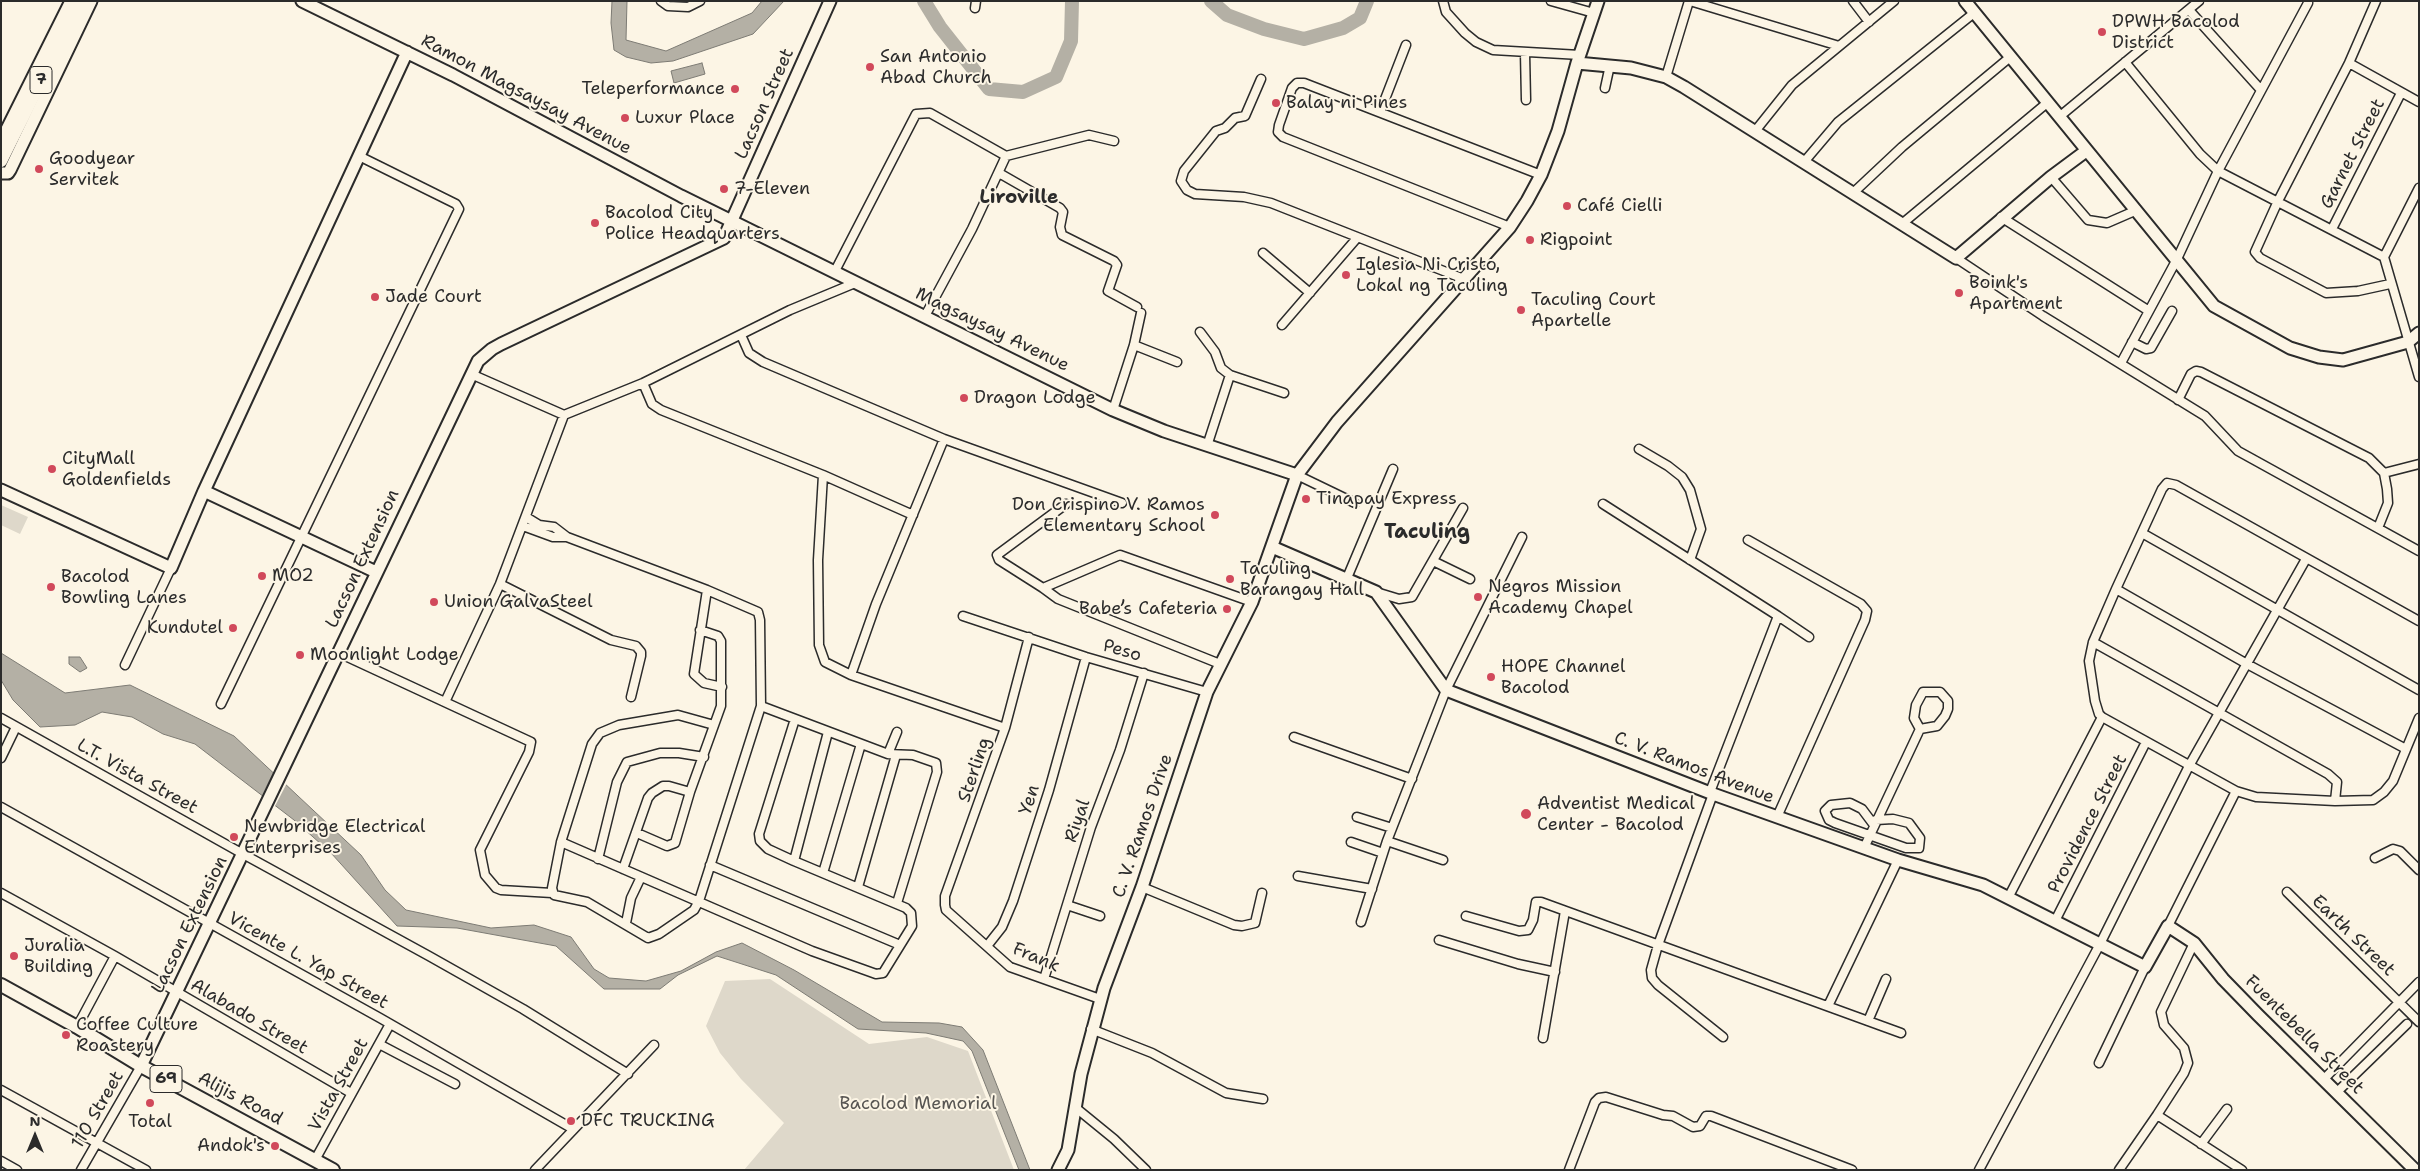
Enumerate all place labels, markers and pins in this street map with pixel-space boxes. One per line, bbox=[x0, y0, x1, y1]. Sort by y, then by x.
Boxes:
place label: DPWH Bacolod District bbox=[2112, 11, 2240, 54]
marker: DPWH Bacolod District bbox=[2096, 26, 2108, 38]
place label: San Antonio Abad Church bbox=[880, 46, 992, 88]
marker: San Antonio Abad Church bbox=[864, 61, 876, 73]
place label: Teleperformance bbox=[582, 78, 725, 100]
marker: Teleperformance bbox=[729, 83, 741, 95]
place label: Balay ni Pines bbox=[1286, 92, 1407, 114]
marker: Balay ni Pines bbox=[1270, 97, 1282, 109]
place label: Luxur Place bbox=[635, 107, 735, 129]
marker: Luxur Place bbox=[619, 112, 631, 124]
place label: Goodyear Servitek bbox=[49, 148, 135, 190]
marker: Goodyear Servitek bbox=[33, 163, 45, 175]
place label: 7-Eleven bbox=[734, 178, 810, 200]
marker: 7-Eleven bbox=[718, 183, 730, 195]
place label: Café Cielli bbox=[1577, 195, 1663, 217]
marker: Café Cielli bbox=[1561, 200, 1573, 212]
place label: Bacolod City Police Headquarters bbox=[605, 202, 780, 244]
marker: Bacolod City Police Headquarters bbox=[589, 217, 601, 229]
place label: Rigpoint bbox=[1540, 229, 1613, 251]
marker: Rigpoint bbox=[1524, 234, 1536, 246]
place label: Iglesia Ni Cristo, Lokal ng Taculing bbox=[1356, 254, 1508, 296]
marker: Iglesia Ni Cristo, Lokal ng Taculing bbox=[1340, 269, 1352, 281]
place label: Boink's Apartment bbox=[1969, 272, 2063, 314]
place label: Jade Court bbox=[385, 286, 482, 308]
marker: Boink's Apartment bbox=[1953, 287, 1965, 299]
place label: Taculing Court Apartelle bbox=[1531, 289, 1656, 332]
marker: Jade Court bbox=[369, 291, 381, 303]
marker: Taculing Court Apartelle bbox=[1515, 304, 1527, 316]
place label: Dragon Lodge bbox=[974, 387, 1096, 409]
marker: Dragon Lodge bbox=[958, 392, 970, 404]
place label: CityMall Goldenfields bbox=[62, 448, 171, 490]
marker: CityMall Goldenfields bbox=[46, 463, 58, 475]
place label: Tinapay Express bbox=[1316, 488, 1457, 510]
marker: Tinapay Express bbox=[1300, 493, 1312, 505]
place label: Don Crispino V. Ramos Elementary School bbox=[1012, 494, 1205, 536]
marker: Don Crispino V. Ramos Elementary School bbox=[1209, 509, 1221, 521]
place label: Taculing Barangay Hall bbox=[1240, 558, 1364, 600]
place label: MO2 bbox=[272, 565, 314, 587]
place label: Bacolod Bowling Lanes bbox=[61, 566, 187, 608]
marker: MO2 bbox=[256, 570, 268, 582]
marker: Taculing Barangay Hall bbox=[1224, 573, 1236, 585]
place label: Negros Mission Academy Chapel bbox=[1488, 576, 1633, 618]
marker: Bacolod Bowling Lanes bbox=[45, 581, 57, 593]
place label: Union GalvaSteel bbox=[444, 591, 593, 613]
marker: Negros Mission Academy Chapel bbox=[1472, 591, 1484, 603]
marker: Union GalvaSteel bbox=[428, 596, 440, 608]
place label: Babe’s Cafeteria bbox=[1079, 598, 1217, 620]
marker: Babe’s Cafeteria bbox=[1221, 603, 1233, 615]
place label: Kundutel bbox=[147, 617, 223, 639]
marker: Kundutel bbox=[227, 622, 239, 634]
place label: Moonlight Lodge bbox=[310, 644, 459, 666]
marker: Moonlight Lodge bbox=[294, 649, 306, 661]
place label: HOPE Channel Bacolod bbox=[1501, 656, 1625, 699]
marker: HOPE Channel Bacolod bbox=[1485, 671, 1497, 683]
place label: Adventist Medical Center - Bacolod bbox=[1537, 793, 1695, 836]
marker: Adventist Medical Center - Bacolod bbox=[1519, 807, 1533, 821]
place label: Newbridge Electrical Enterprises bbox=[244, 816, 425, 859]
marker: Newbridge Electrical Enterprises bbox=[228, 831, 240, 843]
place label: Juralia Building bbox=[24, 935, 93, 978]
marker: Juralia Building bbox=[8, 950, 20, 962]
place label: Coffee Culture Roastery bbox=[76, 1014, 198, 1056]
marker: Coffee Culture Roastery bbox=[60, 1029, 72, 1041]
marker: Total bbox=[144, 1097, 156, 1109]
place label: DFC TRUCKING bbox=[581, 1110, 715, 1132]
place label: Total bbox=[128, 1111, 172, 1133]
marker: DFC TRUCKING bbox=[565, 1115, 577, 1127]
place label: Andok's bbox=[197, 1135, 265, 1157]
marker: Andok's bbox=[269, 1140, 281, 1152]

